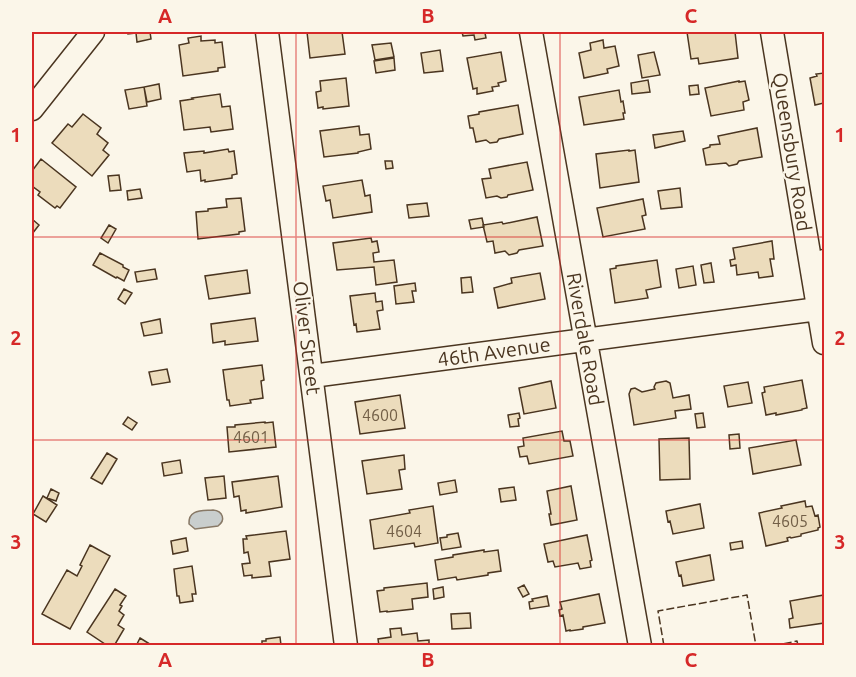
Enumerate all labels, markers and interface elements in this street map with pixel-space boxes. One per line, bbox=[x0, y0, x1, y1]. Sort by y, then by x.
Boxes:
text: A bbox=[158, 4, 172, 27]
text: B bbox=[421, 4, 435, 27]
text: C bbox=[685, 4, 698, 27]
street label: Queensbury Road bbox=[769, 71, 816, 233]
text: 1 bbox=[10, 123, 22, 146]
text: 1 bbox=[834, 123, 846, 146]
street label: Riverdale Road bbox=[562, 271, 609, 407]
street label: Oliver Street bbox=[289, 280, 326, 396]
text: 2 bbox=[10, 326, 22, 349]
text: 2 bbox=[834, 326, 846, 349]
street label: 46th Avenue bbox=[436, 332, 552, 371]
house number: 4600 bbox=[362, 406, 398, 424]
house number: 4601 bbox=[233, 428, 269, 446]
house number: 4605 bbox=[772, 512, 808, 530]
house number: 4604 bbox=[386, 522, 422, 540]
text: 3 bbox=[10, 530, 22, 553]
text: 3 bbox=[834, 530, 846, 553]
text: A bbox=[158, 648, 172, 671]
text: B bbox=[421, 648, 435, 671]
text: C bbox=[685, 648, 698, 671]

